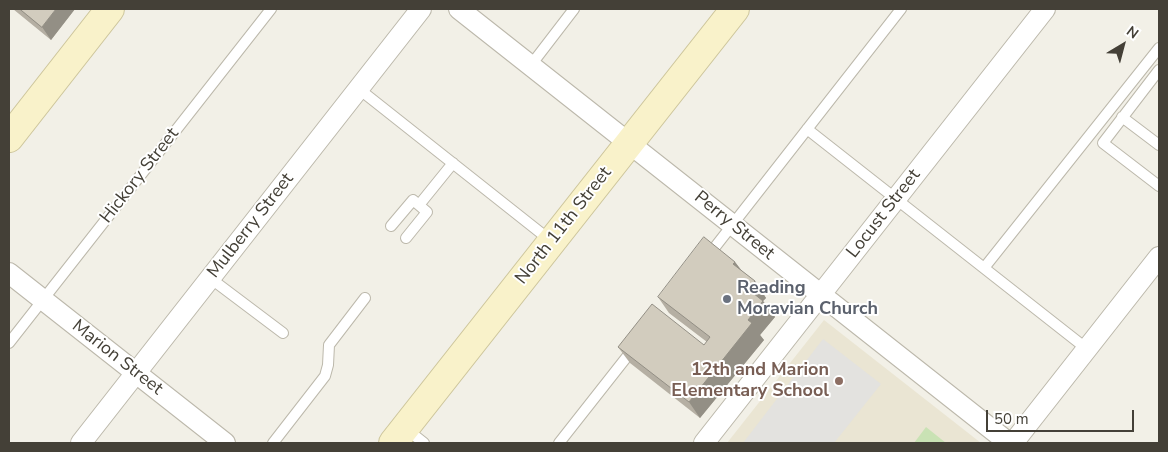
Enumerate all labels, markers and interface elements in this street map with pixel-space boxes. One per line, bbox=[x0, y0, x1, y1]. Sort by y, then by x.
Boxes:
north arrow bbox=[1098, 20, 1148, 70]
text: N bbox=[1122, 22, 1142, 43]
street label: Hickory Street bbox=[96, 124, 184, 228]
street label: North 11th Street bbox=[511, 163, 617, 289]
street label: Locust Street bbox=[843, 165, 925, 263]
street label: Mulberry Street bbox=[203, 169, 299, 283]
street label: Perry Street bbox=[690, 187, 778, 265]
place label: Reading Moravian Church bbox=[737, 278, 878, 320]
marker: Reading Moravian Church bbox=[721, 293, 733, 305]
street label: Marion Street bbox=[67, 316, 167, 400]
place label: 12th and Marion Elementary School bbox=[671, 360, 829, 402]
marker: 12th and Marion Elementary School bbox=[833, 375, 845, 387]
scale bar bbox=[988, 400, 1136, 432]
text: 50 m bbox=[994, 409, 1029, 429]

